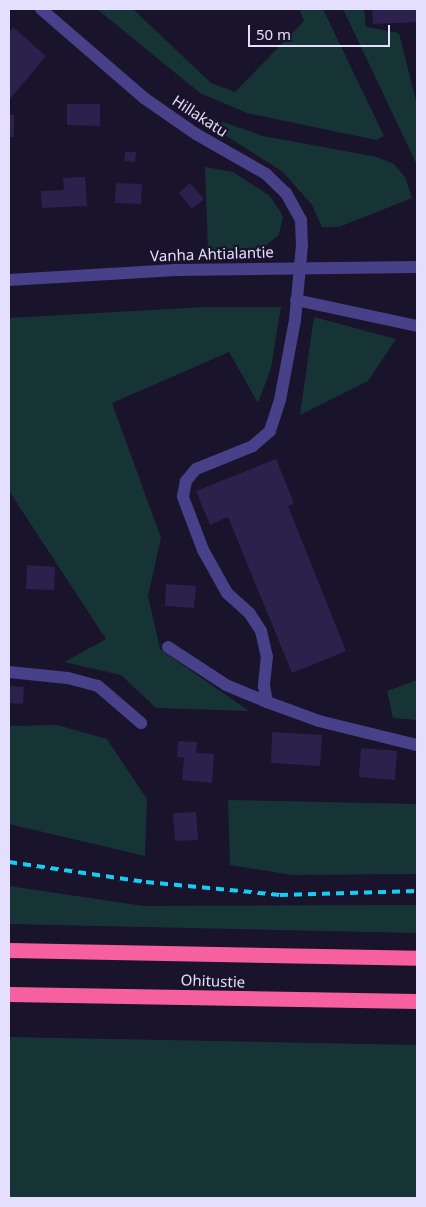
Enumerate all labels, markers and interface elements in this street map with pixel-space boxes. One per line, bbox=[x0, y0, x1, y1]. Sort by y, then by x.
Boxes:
scale bar bbox=[251, 15, 394, 47]
text: 50 m bbox=[256, 24, 291, 44]
street label: Hillakatu bbox=[169, 92, 231, 140]
street label: Vanha Ahtialantie bbox=[150, 243, 274, 265]
street label: Ohitustie bbox=[180, 971, 246, 991]

